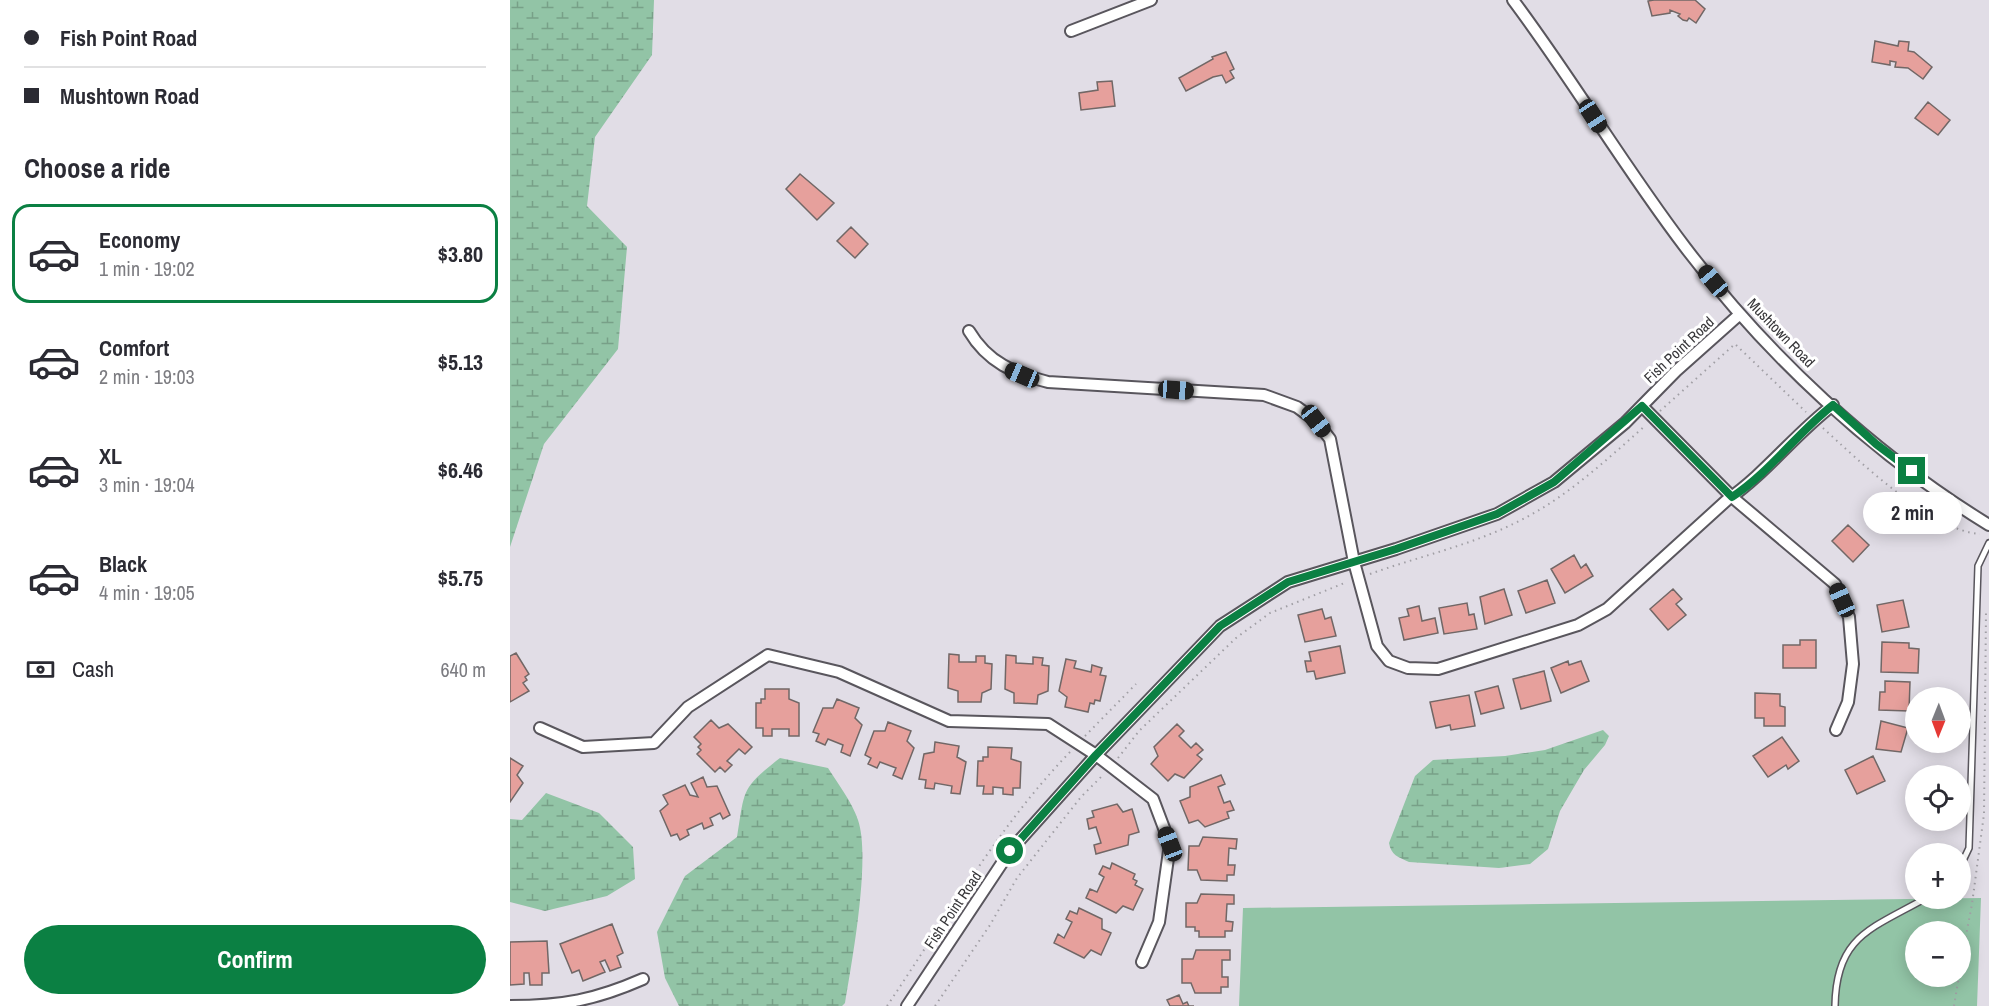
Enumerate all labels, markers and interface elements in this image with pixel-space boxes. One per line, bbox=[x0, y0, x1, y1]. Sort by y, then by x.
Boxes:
text: Fish Point Road bbox=[60, 23, 197, 53]
text: Mushtown Road bbox=[60, 81, 199, 111]
car bbox=[1576, 96, 1610, 136]
text: Choose a ride bbox=[24, 150, 170, 186]
text: Economy bbox=[99, 225, 180, 255]
icon: car bbox=[27, 227, 81, 281]
text: $3.80 bbox=[438, 239, 483, 269]
text: 1 min · 19:02 bbox=[99, 255, 195, 282]
car bbox=[1695, 261, 1731, 301]
street label: Mushtown Road bbox=[1743, 293, 1820, 372]
street label: Fish Point Road bbox=[1639, 312, 1718, 388]
text: Comfort bbox=[99, 333, 169, 363]
icon: car bbox=[27, 335, 81, 389]
text: $5.13 bbox=[438, 347, 483, 377]
car bbox=[1002, 360, 1042, 390]
text: 2 min · 19:03 bbox=[99, 363, 195, 390]
car bbox=[1157, 380, 1195, 400]
car bbox=[1298, 401, 1334, 441]
text: XL bbox=[99, 441, 122, 471]
icon: car bbox=[27, 443, 81, 497]
text: $6.46 bbox=[438, 455, 483, 485]
route end bbox=[1898, 457, 1925, 484]
text: 3 min · 19:04 bbox=[99, 471, 195, 498]
callout: 2 min bbox=[1862, 492, 1962, 534]
text: 2 min bbox=[1891, 499, 1934, 526]
text: Black bbox=[99, 549, 147, 579]
icon: car bbox=[27, 551, 81, 605]
text: $5.75 bbox=[438, 563, 483, 593]
text: 4 min · 19:05 bbox=[99, 579, 195, 606]
car bbox=[1826, 580, 1858, 620]
icon: cash bbox=[24, 653, 57, 686]
text: Cash bbox=[72, 654, 114, 684]
text: 640 m bbox=[440, 656, 486, 683]
north arrow bbox=[1905, 687, 1971, 753]
map controls bbox=[1905, 687, 1971, 987]
button: locate bbox=[1905, 765, 1971, 831]
car bbox=[1155, 824, 1185, 864]
route start bbox=[996, 837, 1023, 864]
button: + bbox=[1905, 843, 1971, 909]
street label: Fish Point Road bbox=[919, 867, 986, 952]
button: − bbox=[1905, 921, 1971, 987]
button: Confirm bbox=[24, 925, 486, 994]

